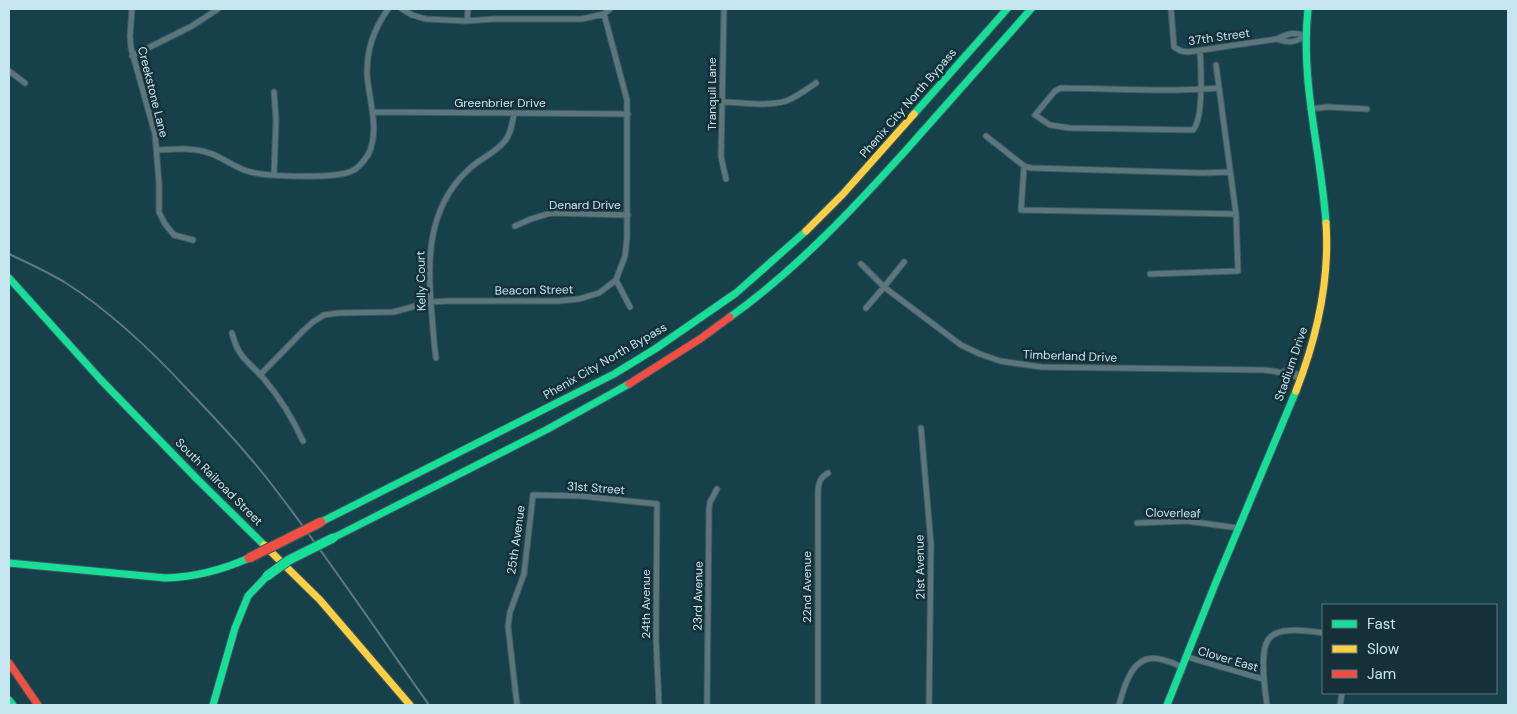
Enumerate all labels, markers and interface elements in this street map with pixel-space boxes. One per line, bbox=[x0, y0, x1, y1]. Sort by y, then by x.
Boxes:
street label: 37th Street bbox=[1187, 25, 1251, 49]
street label: Creekstone Lane bbox=[134, 45, 172, 139]
street label: Phenix City North Bypass bbox=[856, 45, 960, 161]
street label: Tranquil Lane bbox=[704, 57, 720, 131]
street label: Greenbrier Drive bbox=[454, 95, 546, 111]
street label: Denard Drive bbox=[549, 197, 621, 213]
street label: Kelly Court bbox=[412, 250, 430, 311]
street label: Beacon Street bbox=[495, 281, 574, 299]
street label: Phenix City North Bypass bbox=[540, 319, 670, 403]
street label: Stadium Drive bbox=[1271, 324, 1311, 403]
street label: Timberland Drive bbox=[1023, 346, 1118, 366]
street label: South Railroad Street bbox=[172, 435, 266, 529]
street label: 31st Street bbox=[566, 478, 626, 498]
street label: 25th Avenue bbox=[503, 504, 529, 576]
street label: Cloverleaf bbox=[1145, 505, 1201, 521]
street label: 21st Avenue bbox=[911, 534, 929, 600]
street label: 22nd Avenue bbox=[799, 551, 815, 623]
street label: 23rd Avenue bbox=[689, 561, 707, 631]
street label: 24th Avenue bbox=[638, 569, 654, 639]
legend bbox=[1322, 604, 1497, 694]
text: Fast bbox=[1367, 614, 1396, 634]
text: Slow bbox=[1367, 639, 1400, 659]
street label: Clover East bbox=[1196, 643, 1260, 675]
text: Jam bbox=[1367, 664, 1396, 684]

